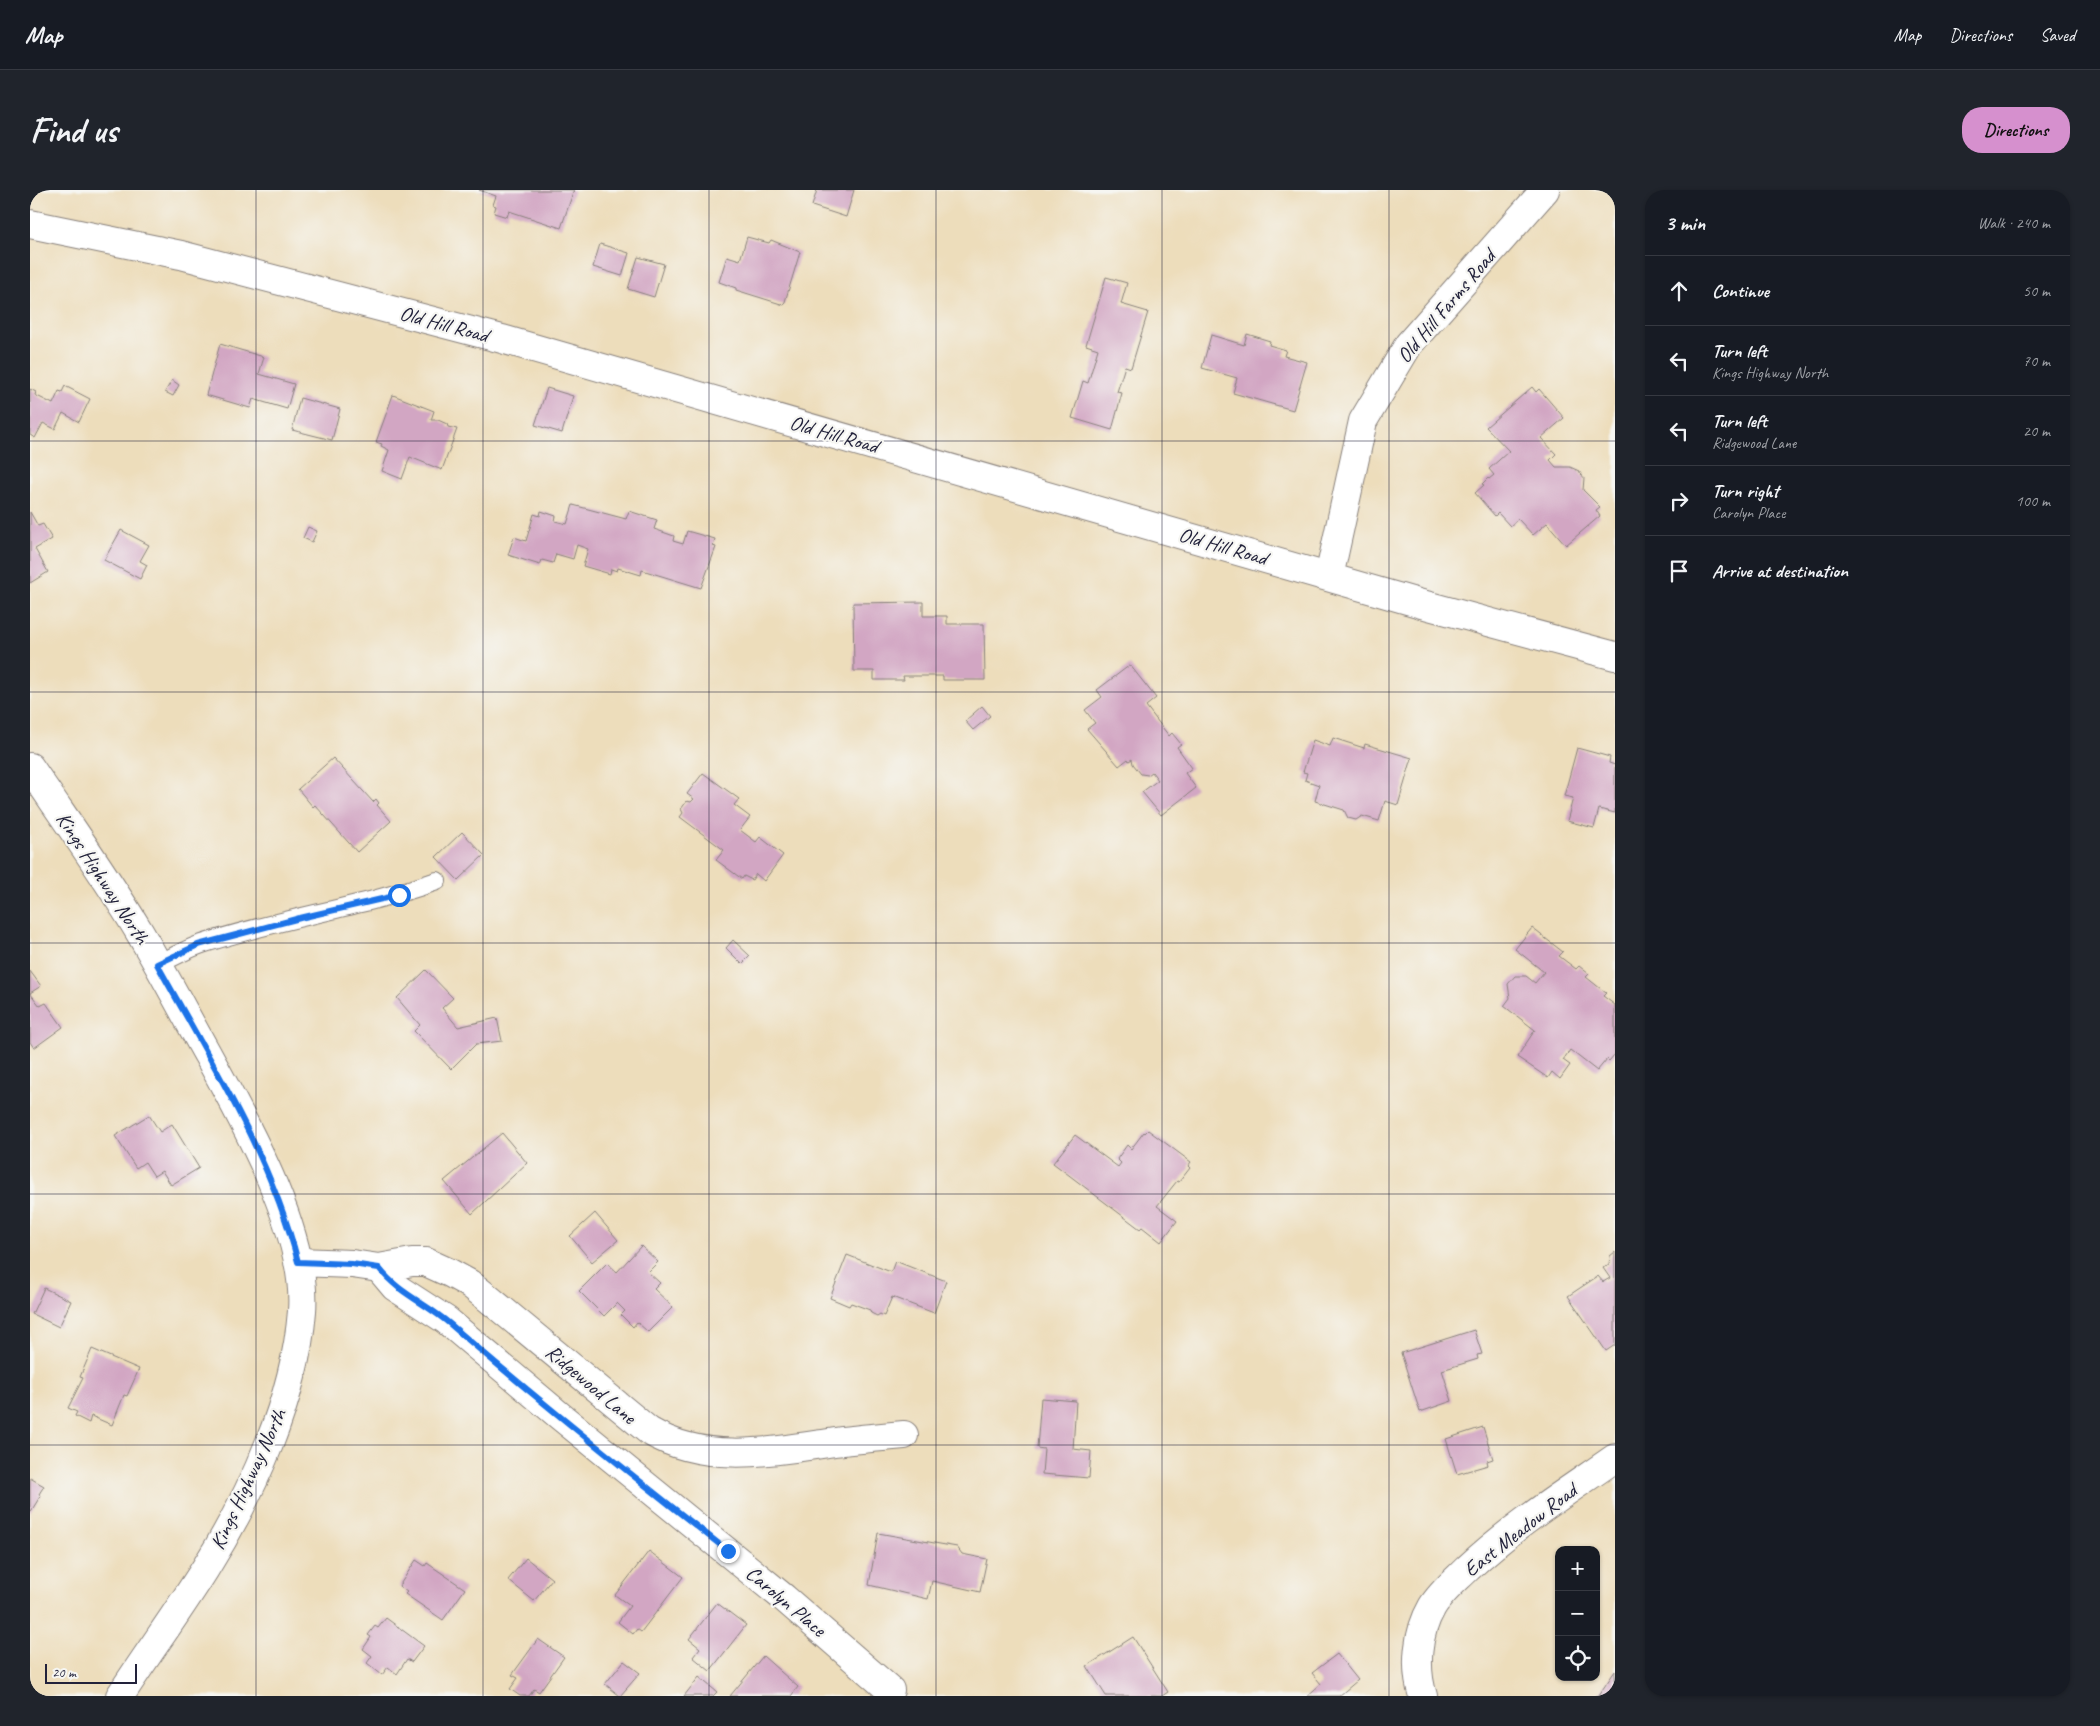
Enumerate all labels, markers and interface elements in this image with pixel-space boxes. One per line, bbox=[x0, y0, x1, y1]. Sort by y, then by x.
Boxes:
text: Map bbox=[25, 20, 62, 50]
text: Map bbox=[1894, 24, 1921, 46]
text: Directions bbox=[1949, 24, 2012, 46]
text: Saved bbox=[2040, 24, 2075, 46]
button: Directions bbox=[1962, 107, 2070, 153]
text: Find us bbox=[30, 108, 117, 153]
text: 3 min bbox=[1665, 210, 1705, 236]
text: Walk · 240 m bbox=[1978, 213, 2050, 233]
street label: Old Hill Farms Road bbox=[1391, 241, 1503, 368]
icon: ahead bbox=[1665, 277, 1693, 305]
text: Continue bbox=[1712, 279, 1769, 303]
text: 50 m bbox=[2023, 281, 2050, 301]
street label: Old Hill Road bbox=[397, 300, 495, 349]
text: Turn left bbox=[1712, 339, 1767, 363]
icon: left bbox=[1665, 347, 1693, 375]
text: 70 m bbox=[2023, 351, 2050, 371]
text: Kings Highway North bbox=[1712, 363, 1828, 383]
street label: Old Hill Road bbox=[787, 409, 885, 460]
text: Turn left bbox=[1712, 409, 1767, 433]
icon: left bbox=[1665, 417, 1693, 445]
text: 20 m bbox=[2023, 421, 2050, 441]
text: Ridgewood Lane bbox=[1712, 433, 1796, 453]
text: Turn right bbox=[1712, 479, 1779, 503]
icon: right bbox=[1665, 487, 1693, 515]
text: 100 m bbox=[2016, 491, 2050, 511]
text: Carolyn Place bbox=[1712, 503, 1785, 523]
street label: Old Hill Road bbox=[1176, 521, 1274, 572]
icon: arrive bbox=[1665, 557, 1693, 585]
text: Arrive at destination bbox=[1712, 559, 1848, 583]
street label: Kings Highway North bbox=[51, 807, 156, 950]
route start bbox=[388, 884, 411, 907]
street label: Ridgewood Lane bbox=[540, 1339, 643, 1430]
street label: Kings Highway North bbox=[204, 1403, 293, 1554]
street label: East Meadow Road bbox=[1458, 1475, 1585, 1582]
route end bbox=[717, 1540, 740, 1563]
map controls bbox=[1555, 1546, 1600, 1681]
button: + bbox=[1555, 1546, 1600, 1591]
street label: Carolyn Place bbox=[741, 1560, 832, 1643]
button: − bbox=[1555, 1591, 1600, 1636]
button: locate bbox=[1555, 1636, 1600, 1681]
scale bar bbox=[45, 1661, 138, 1684]
text: 20 m bbox=[52, 1664, 76, 1681]

